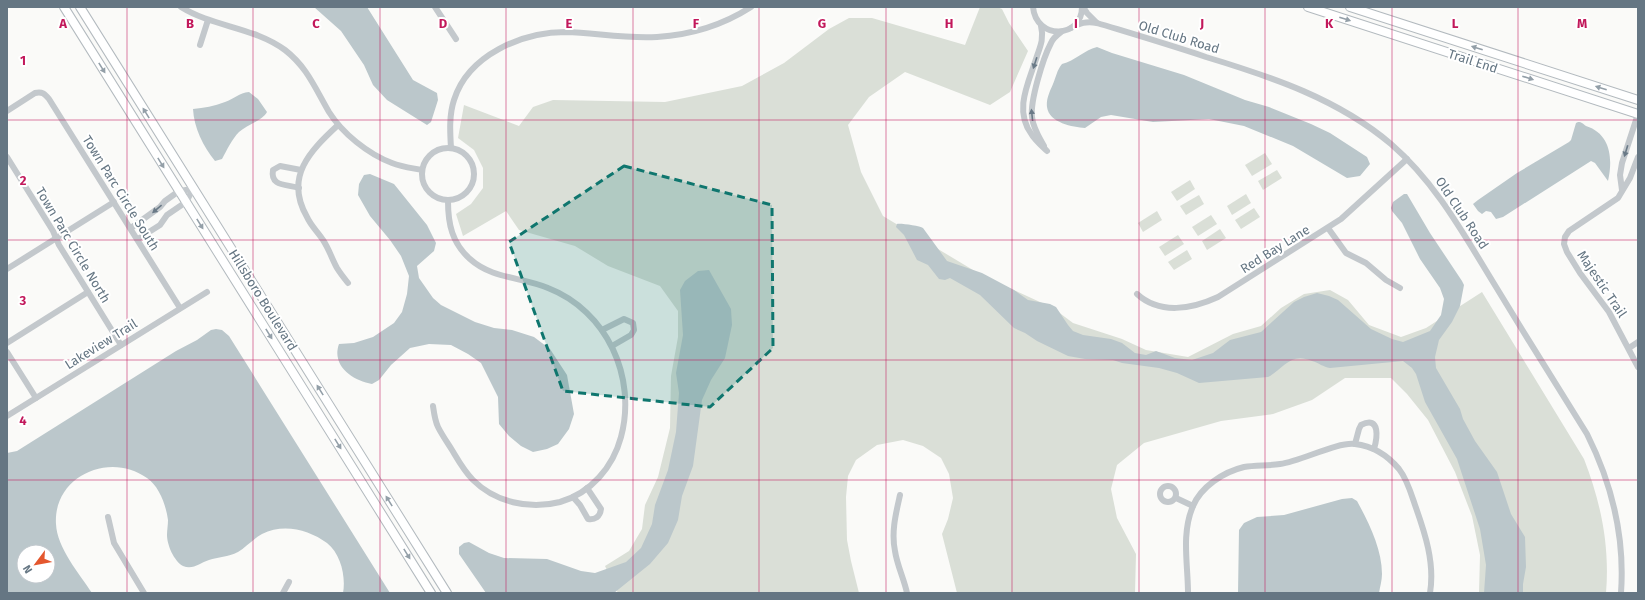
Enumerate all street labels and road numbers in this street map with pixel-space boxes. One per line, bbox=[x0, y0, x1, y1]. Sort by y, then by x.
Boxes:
street label: Old Club Road bbox=[1137, 18, 1221, 56]
street label: Trail End bbox=[1446, 46, 1500, 76]
street label: Town Parc Circle South bbox=[79, 133, 163, 253]
street label: Old Club Road bbox=[1432, 174, 1492, 252]
street label: Town Parc Circle North bbox=[33, 185, 113, 305]
street label: Red Bay Lane bbox=[1238, 222, 1312, 276]
street label: Hillsboro Boulevard bbox=[226, 247, 300, 353]
street label: Majestic Trail bbox=[1574, 248, 1630, 320]
street label: Lakeview Trail bbox=[62, 316, 140, 372]

